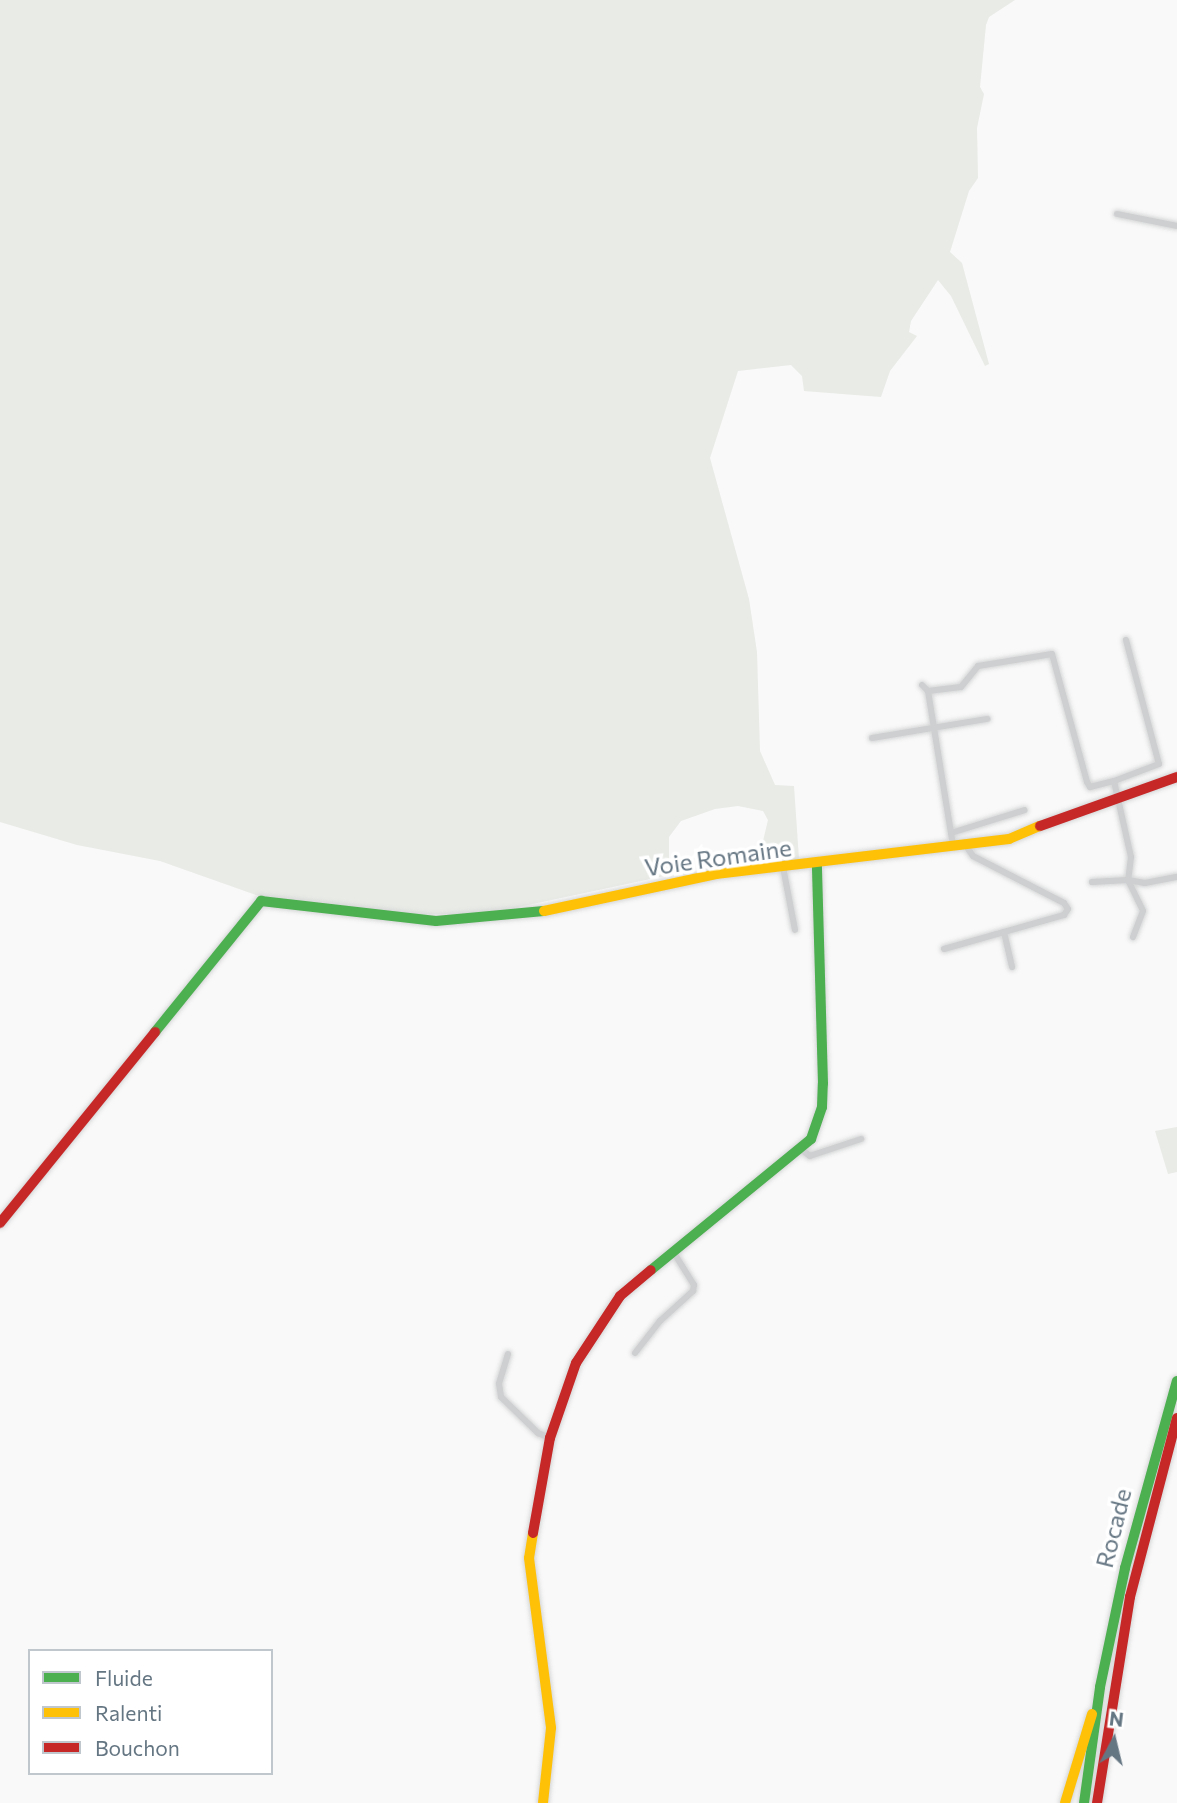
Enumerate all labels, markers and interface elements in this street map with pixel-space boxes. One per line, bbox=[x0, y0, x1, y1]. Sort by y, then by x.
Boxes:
street label: Voie Romaine bbox=[643, 832, 793, 882]
street label: Rocade bbox=[1089, 1485, 1137, 1571]
legend bbox=[28, 1649, 273, 1775]
text: Fluide bbox=[95, 1665, 153, 1690]
text: Ralenti bbox=[95, 1700, 162, 1725]
north arrow bbox=[1079, 1705, 1149, 1775]
text: N bbox=[1108, 1706, 1125, 1731]
text: Bouchon bbox=[95, 1735, 180, 1760]

